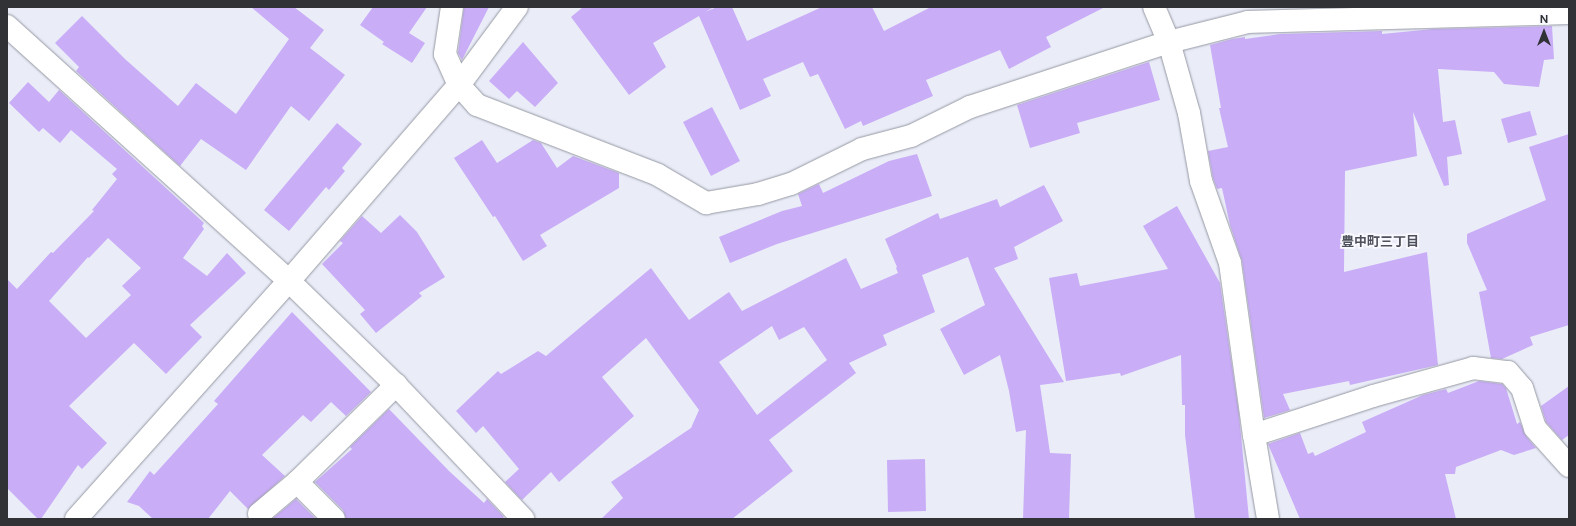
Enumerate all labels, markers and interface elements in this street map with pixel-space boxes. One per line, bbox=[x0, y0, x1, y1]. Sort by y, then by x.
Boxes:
north arrow bbox=[1524, 12, 1564, 52]
text: N bbox=[1540, 13, 1548, 26]
district label: 豊中町三丁目 bbox=[1341, 234, 1419, 250]

